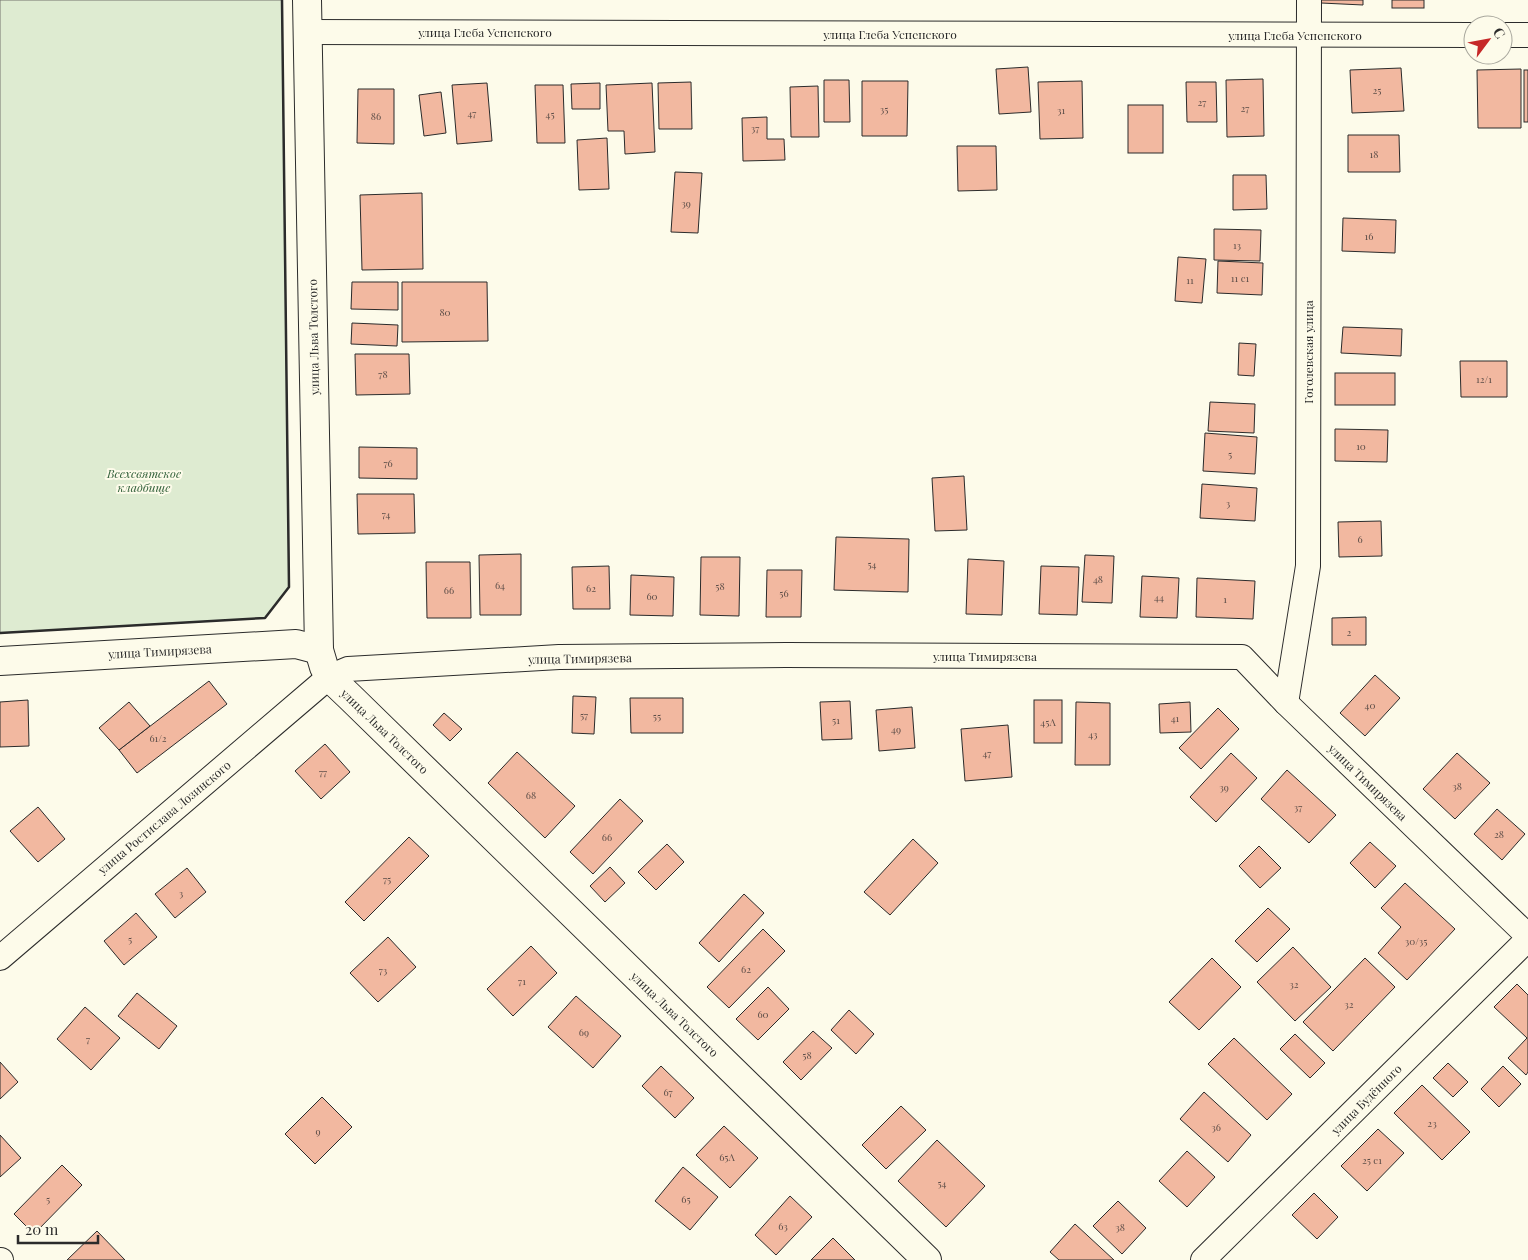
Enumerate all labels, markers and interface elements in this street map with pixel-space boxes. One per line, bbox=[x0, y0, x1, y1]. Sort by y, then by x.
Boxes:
north arrow bbox=[1463, 15, 1513, 65]
street label: улица Глеба Успенского bbox=[417, 24, 552, 40]
text: С bbox=[1489, 24, 1510, 42]
street label: улица Глеба Успенского bbox=[822, 26, 957, 42]
street label: улица Глеба Успенского bbox=[1227, 27, 1362, 43]
house number: 25 bbox=[1373, 83, 1381, 97]
house number: 27 bbox=[1198, 95, 1206, 109]
house number: 27 bbox=[1241, 101, 1249, 115]
house number: 35 bbox=[880, 102, 888, 116]
house number: 31 bbox=[1057, 103, 1065, 117]
house number: 47 bbox=[468, 106, 476, 120]
house number: 45 bbox=[545, 107, 555, 121]
house number: 86 bbox=[371, 109, 381, 123]
house number: 37 bbox=[751, 121, 759, 135]
house number: 18 bbox=[1370, 147, 1378, 161]
house number: 39 bbox=[681, 196, 691, 210]
house number: 16 bbox=[1365, 229, 1373, 243]
house number: 13 bbox=[1233, 238, 1242, 252]
house number: 11 с1 bbox=[1231, 271, 1250, 285]
house number: 11 bbox=[1186, 273, 1194, 287]
street label: улица Льва Толстого bbox=[304, 278, 322, 396]
street label: Гоголевская улица bbox=[1300, 300, 1316, 404]
house number: 80 bbox=[439, 305, 451, 319]
house number: 78 bbox=[378, 367, 388, 381]
house number: 12/1 bbox=[1476, 372, 1492, 386]
house number: 10 bbox=[1356, 439, 1366, 453]
house number: 5 bbox=[1228, 447, 1232, 461]
house number: 76 bbox=[383, 456, 393, 470]
park label: Всехсвятское кладбище bbox=[106, 465, 181, 495]
house number: 3 bbox=[1226, 496, 1231, 510]
house number: 74 bbox=[382, 507, 390, 521]
house number: 6 bbox=[1357, 532, 1363, 546]
house number: 54 bbox=[867, 557, 877, 571]
house number: 48 bbox=[1093, 572, 1103, 586]
house number: 64 bbox=[495, 578, 505, 592]
house number: 58 bbox=[715, 579, 725, 593]
house number: 62 bbox=[586, 581, 596, 595]
house number: 66 bbox=[444, 583, 454, 597]
house number: 56 bbox=[779, 586, 789, 600]
house number: 60 bbox=[646, 589, 658, 603]
house number: 44 bbox=[1154, 590, 1164, 604]
house number: 1 bbox=[1223, 592, 1227, 606]
house number: 2 bbox=[1347, 625, 1352, 639]
street label: улица Тимирязева bbox=[107, 640, 212, 662]
street label: улица Тимирязева bbox=[932, 648, 1037, 664]
street label: улица Тимирязева bbox=[527, 649, 632, 667]
street label: улица Льва Толстого bbox=[337, 684, 433, 777]
house number: 40 bbox=[1365, 698, 1375, 712]
house number: 57 bbox=[580, 708, 588, 722]
house number: 55 bbox=[653, 709, 661, 723]
house number: 41 bbox=[1171, 711, 1180, 725]
house number: 51 bbox=[832, 713, 840, 727]
house number: 45А bbox=[1040, 715, 1056, 729]
house number: 49 bbox=[891, 722, 901, 736]
house number: 43 bbox=[1088, 727, 1098, 741]
house number: 61/2 bbox=[149, 731, 167, 745]
street label: улица Тимирязева bbox=[1324, 740, 1411, 824]
house number: 47 bbox=[983, 746, 991, 760]
street label: улица Ростислава Лозинского bbox=[93, 756, 234, 878]
house number: 77 bbox=[319, 765, 327, 779]
house number: 38 bbox=[1452, 779, 1462, 793]
house number: 39 bbox=[1219, 780, 1229, 794]
house number: 68 bbox=[526, 788, 536, 802]
house number: 37 bbox=[1294, 800, 1302, 814]
house number: 28 bbox=[1494, 827, 1504, 841]
house number: 66 bbox=[602, 830, 612, 844]
house number: 75 bbox=[383, 872, 391, 886]
house number: 3 bbox=[179, 886, 184, 900]
house number: 5 bbox=[128, 932, 132, 946]
house number: 30/35 bbox=[1405, 934, 1427, 948]
house number: 62 bbox=[741, 962, 751, 976]
house number: 73 bbox=[379, 963, 388, 977]
street label: улица Льва Толстого bbox=[627, 967, 723, 1060]
house number: 71 bbox=[518, 974, 526, 988]
house number: 32 bbox=[1289, 977, 1299, 991]
house number: 32 bbox=[1344, 997, 1354, 1011]
house number: 60 bbox=[757, 1007, 769, 1021]
house number: 69 bbox=[579, 1025, 589, 1039]
house number: 7 bbox=[86, 1032, 90, 1046]
house number: 58 bbox=[802, 1048, 812, 1062]
street label: улица Будённого bbox=[1327, 1060, 1405, 1138]
house number: 67 bbox=[663, 1085, 673, 1099]
house number: 23 bbox=[1427, 1116, 1437, 1130]
house number: 36 bbox=[1211, 1120, 1221, 1134]
house number: 9 bbox=[315, 1124, 321, 1138]
house number: 65А bbox=[719, 1150, 736, 1164]
house number: 25 с1 bbox=[1362, 1153, 1382, 1167]
house number: 54 bbox=[937, 1176, 947, 1190]
house number: 5 bbox=[46, 1192, 50, 1206]
house number: 65 bbox=[681, 1192, 691, 1206]
scale bar bbox=[18, 1212, 98, 1244]
text: 20 m bbox=[25, 1219, 59, 1239]
house number: 63 bbox=[778, 1219, 788, 1233]
house number: 38 bbox=[1115, 1220, 1125, 1234]

